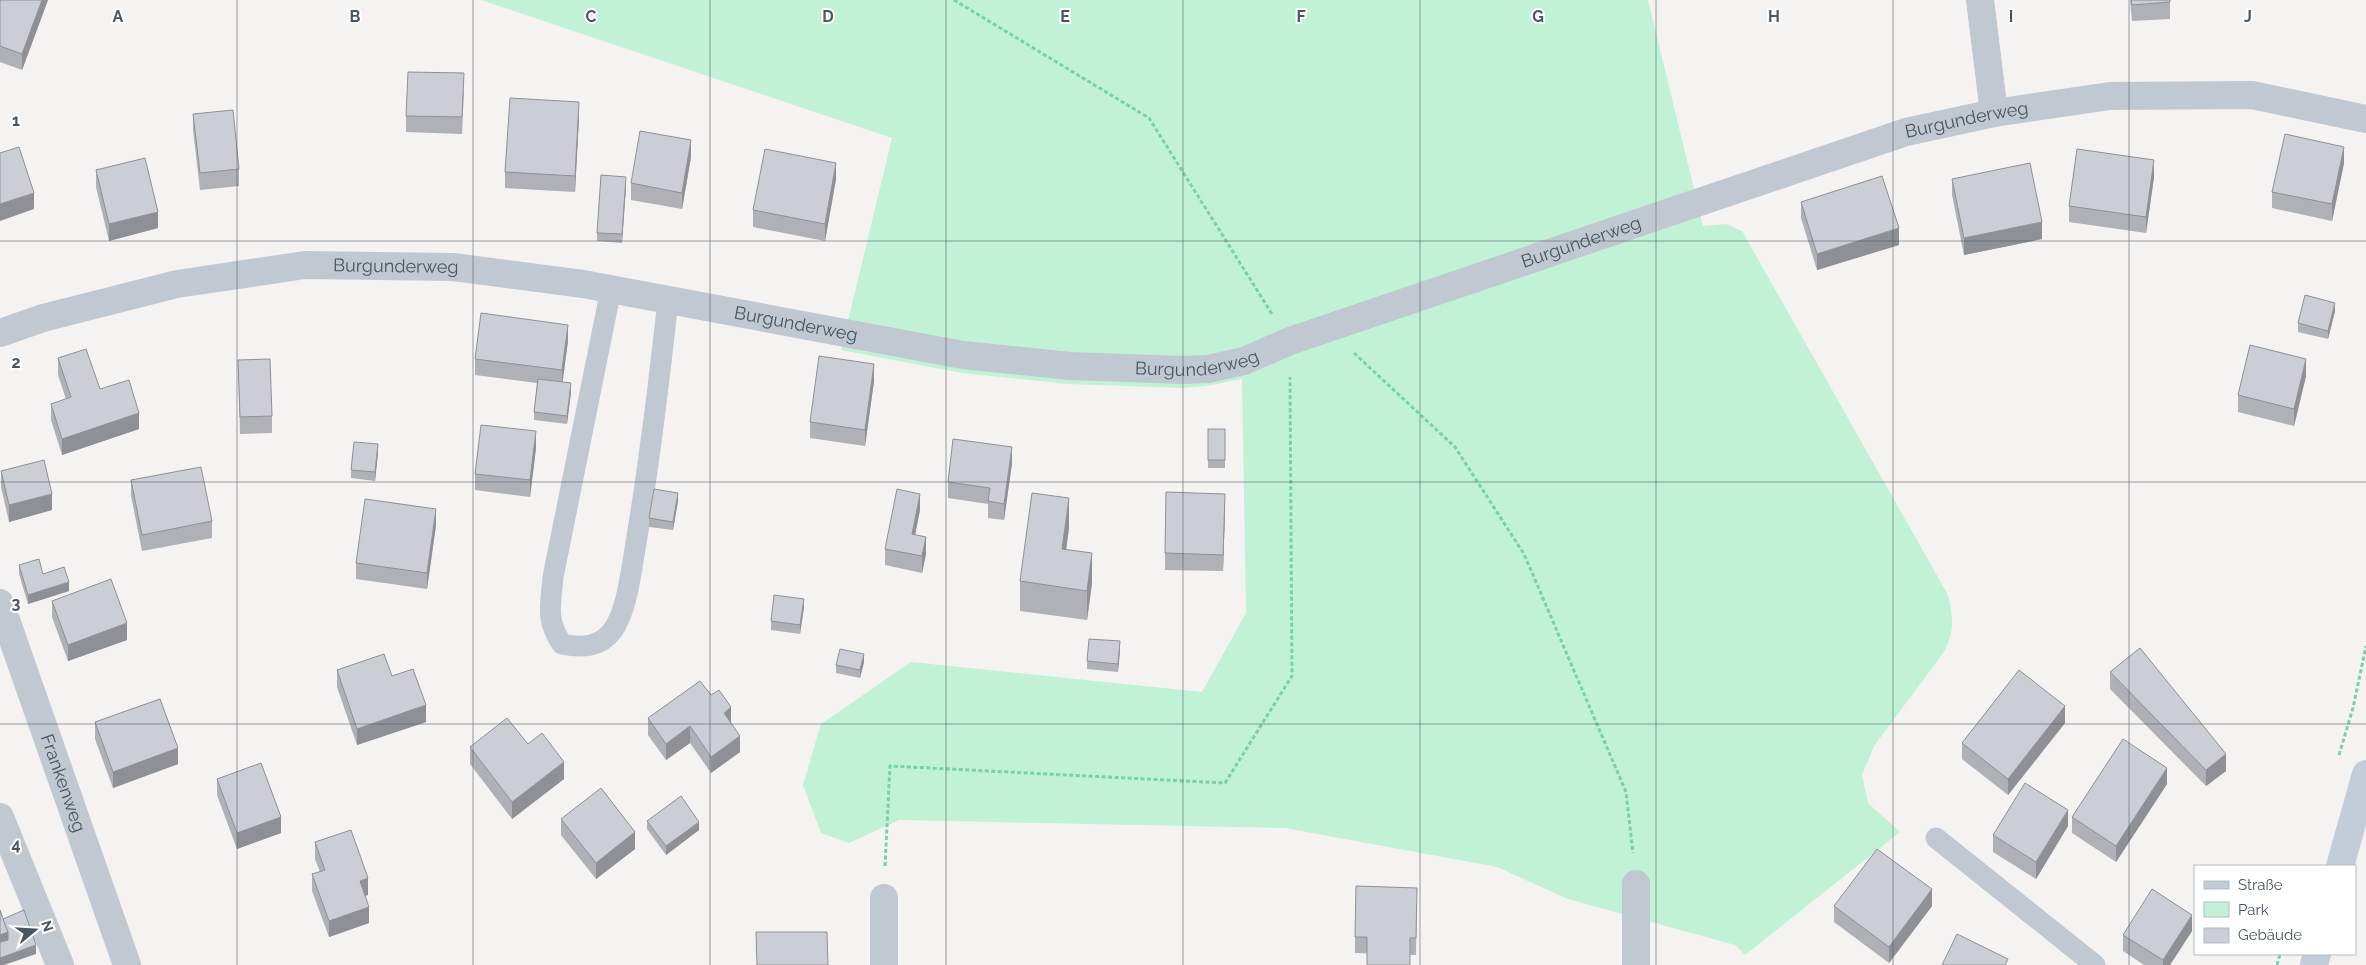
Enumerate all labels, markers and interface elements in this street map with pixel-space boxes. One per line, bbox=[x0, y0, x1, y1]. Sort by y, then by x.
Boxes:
text: A bbox=[113, 7, 124, 26]
text: B bbox=[350, 7, 361, 26]
text: C bbox=[586, 7, 597, 26]
text: D bbox=[822, 7, 834, 26]
text: E bbox=[1060, 7, 1070, 26]
text: F bbox=[1296, 7, 1306, 26]
text: G bbox=[1532, 7, 1544, 26]
text: H bbox=[1768, 7, 1780, 26]
text: I bbox=[2009, 7, 2013, 26]
text: J bbox=[2244, 7, 2252, 26]
street label: Burgunderweg bbox=[1903, 97, 2030, 142]
text: 1 bbox=[12, 111, 20, 130]
street label: Burgunderweg bbox=[1518, 212, 1644, 272]
street label: Burgunderweg bbox=[333, 254, 459, 277]
street label: Burgunderweg bbox=[733, 301, 860, 345]
street label: Burgunderweg bbox=[1135, 345, 1262, 380]
text: 2 bbox=[11, 353, 21, 372]
text: 3 bbox=[12, 594, 21, 613]
street label: Frankenweg bbox=[37, 731, 91, 835]
text: 4 bbox=[11, 835, 21, 854]
legend bbox=[2194, 865, 2356, 955]
text: Straße bbox=[2238, 876, 2283, 894]
text: Park bbox=[2238, 901, 2269, 919]
north arrow bbox=[10, 905, 60, 955]
text: N bbox=[38, 918, 57, 934]
text: Gebäude bbox=[2238, 926, 2302, 944]

